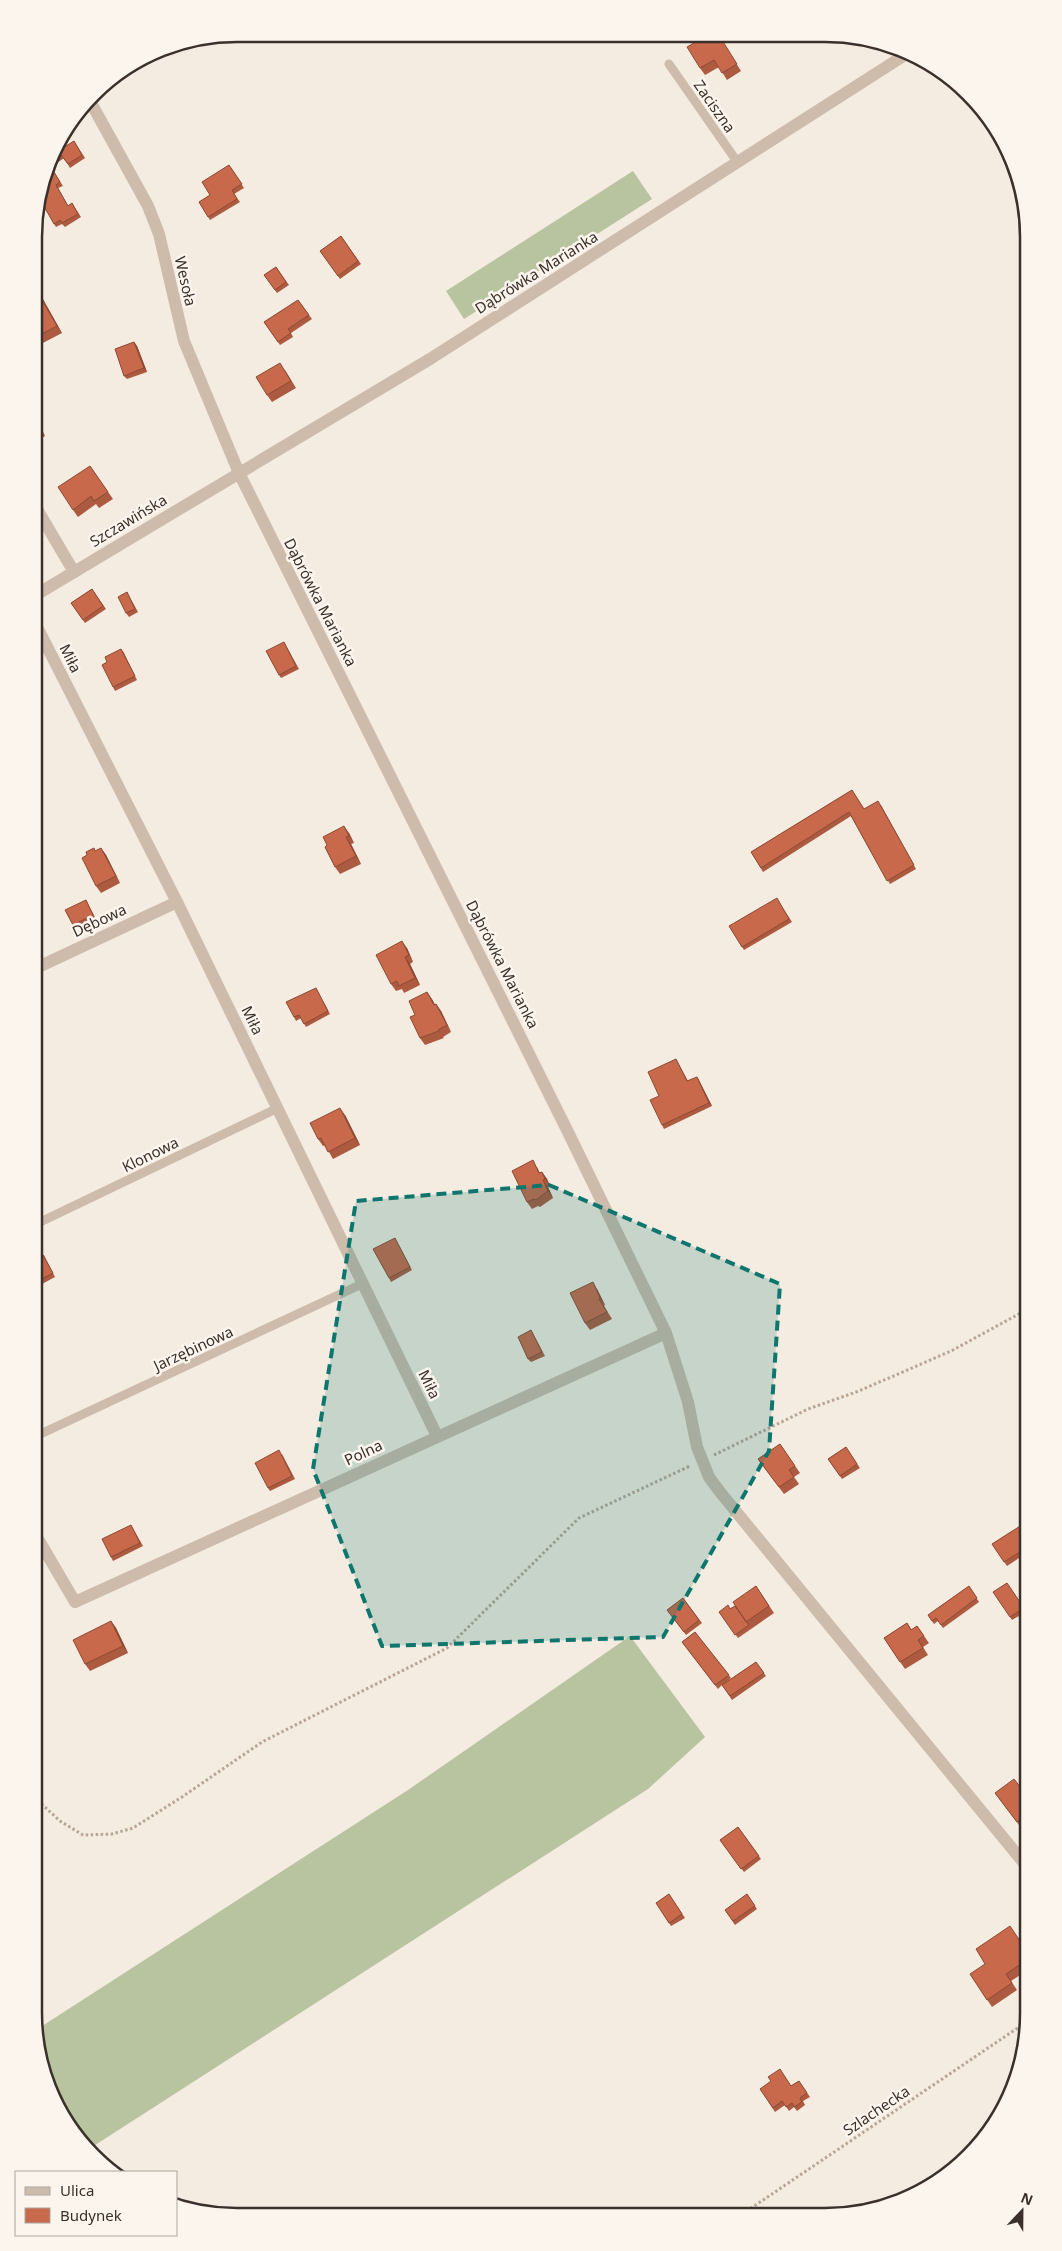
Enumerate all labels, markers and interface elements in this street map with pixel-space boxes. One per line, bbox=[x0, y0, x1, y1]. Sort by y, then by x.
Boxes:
street label: Zaciszna bbox=[690, 76, 740, 136]
street label: Dąbrówka Marianka bbox=[471, 226, 601, 318]
street label: Wesoła bbox=[171, 254, 201, 308]
street label: Szczawińska bbox=[86, 489, 170, 551]
street label: Dąbrówka Marianka bbox=[280, 534, 362, 670]
street label: Miła bbox=[55, 640, 87, 676]
street label: Dąbrówka Marianka bbox=[462, 896, 544, 1032]
street label: Dębowa bbox=[69, 899, 129, 941]
street label: Miła bbox=[237, 1002, 269, 1038]
street label: Klonowa bbox=[118, 1132, 182, 1176]
street label: Jarzębinowa bbox=[148, 1321, 236, 1376]
street label: Miła bbox=[414, 1366, 446, 1402]
street label: Polna bbox=[341, 1435, 385, 1469]
street label: Szlachecka bbox=[839, 2080, 913, 2140]
legend bbox=[15, 2171, 178, 2236]
text: Ulica bbox=[60, 2180, 94, 2200]
north arrow bbox=[997, 2186, 1047, 2236]
text: N bbox=[1018, 2188, 1036, 2209]
text: Budynek bbox=[60, 2205, 122, 2225]

